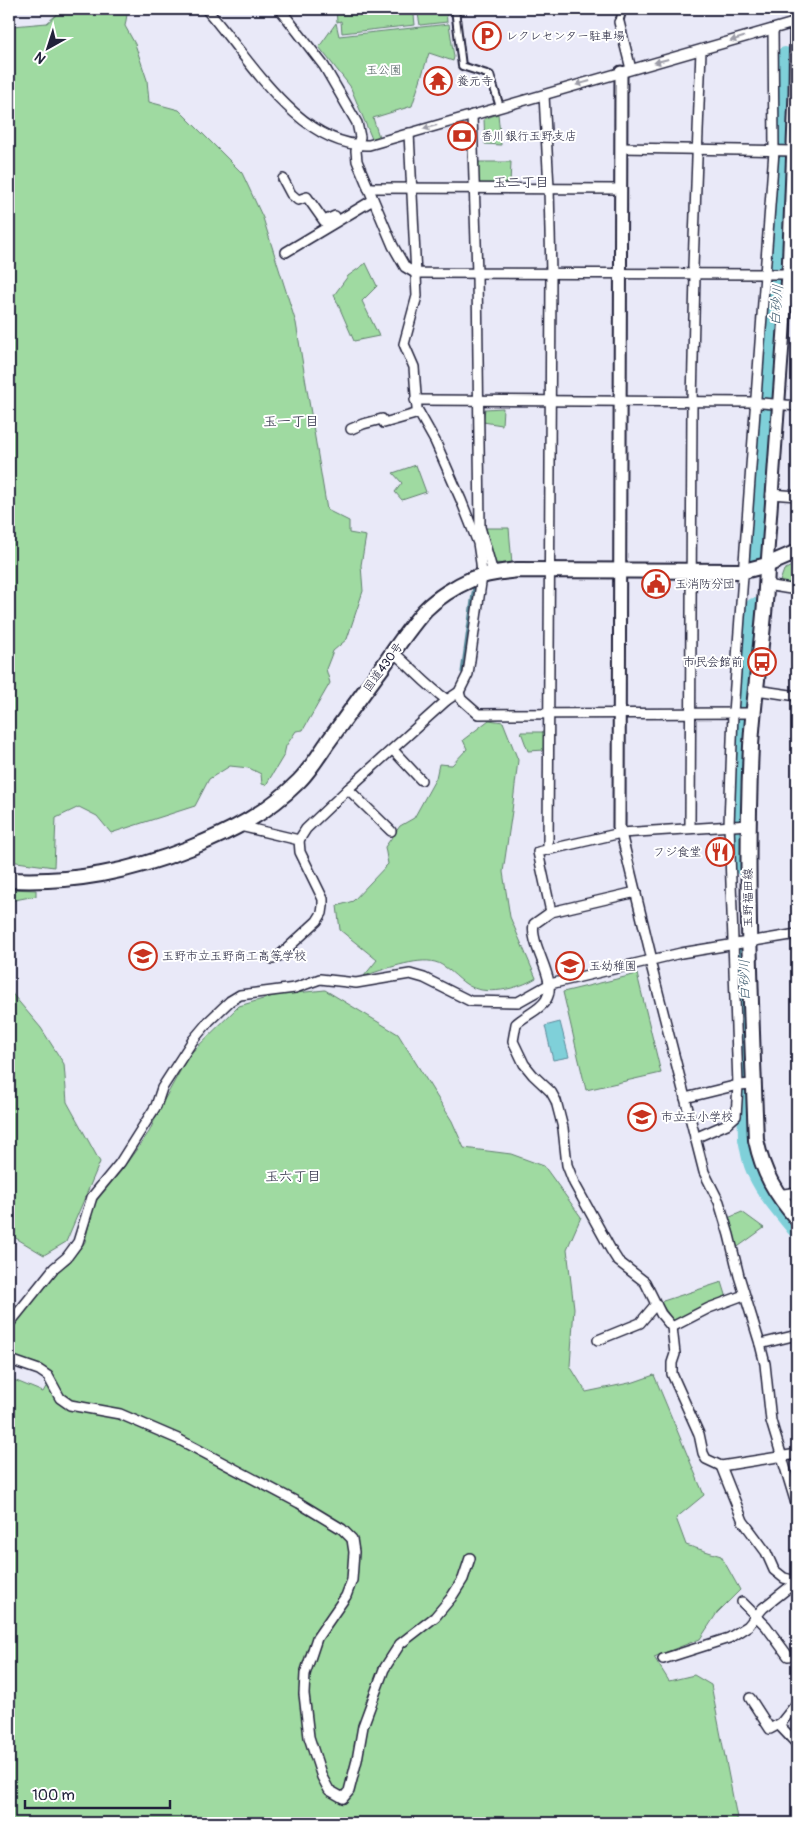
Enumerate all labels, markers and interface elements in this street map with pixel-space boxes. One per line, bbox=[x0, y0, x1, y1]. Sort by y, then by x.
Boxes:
parking icon: レクレセンター駐車場 bbox=[472, 21, 502, 51]
north arrow bbox=[22, 22, 72, 72]
place label: レクレセンター駐車場 bbox=[506, 29, 625, 44]
one-way arrow bbox=[729, 36, 744, 44]
text: N bbox=[31, 48, 49, 67]
one-way arrow bbox=[653, 57, 669, 65]
park label: 玉公園 bbox=[366, 63, 402, 78]
temple icon: 養元寺 bbox=[423, 66, 453, 96]
place label: 養元寺 bbox=[457, 74, 493, 89]
one-way arrow bbox=[575, 80, 590, 88]
bank icon: 香川銀行玉野支店 bbox=[447, 121, 477, 151]
one-way arrow bbox=[422, 124, 437, 132]
place label: 香川銀行玉野支店 bbox=[481, 129, 577, 144]
district label: 玉二丁目 bbox=[493, 174, 549, 191]
water label: 白砂川 bbox=[766, 283, 787, 327]
district label: 玉一丁目 bbox=[263, 413, 319, 430]
public building icon: 玉消防分団 bbox=[641, 569, 671, 599]
place label: 玉消防分団 bbox=[675, 577, 735, 592]
street label: 国道430号 bbox=[360, 639, 406, 695]
bus stop icon: 市民会館前 bbox=[747, 647, 777, 677]
place label: 市民会館前 bbox=[683, 655, 743, 670]
restaurant icon: フジ食堂 bbox=[705, 837, 735, 867]
place label: フジ食堂 bbox=[653, 845, 701, 860]
street label: 玉野福田線 bbox=[741, 868, 756, 928]
school or university icon: 玉野市立玉野商工高等学校 bbox=[128, 941, 158, 971]
place label: 玉野市立玉野商工高等学校 bbox=[162, 949, 306, 964]
school or university icon: 玉幼稚園 bbox=[555, 951, 585, 981]
place label: 玉幼稚園 bbox=[589, 959, 637, 974]
water label: 白砂川 bbox=[736, 959, 753, 1001]
school or university icon: 市立玉小学校 bbox=[627, 1102, 657, 1132]
place label: 市立玉小学校 bbox=[661, 1110, 733, 1125]
district label: 玉六丁目 bbox=[265, 1168, 321, 1185]
scale bar bbox=[25, 1777, 170, 1809]
text: 100 m bbox=[32, 1786, 75, 1805]

